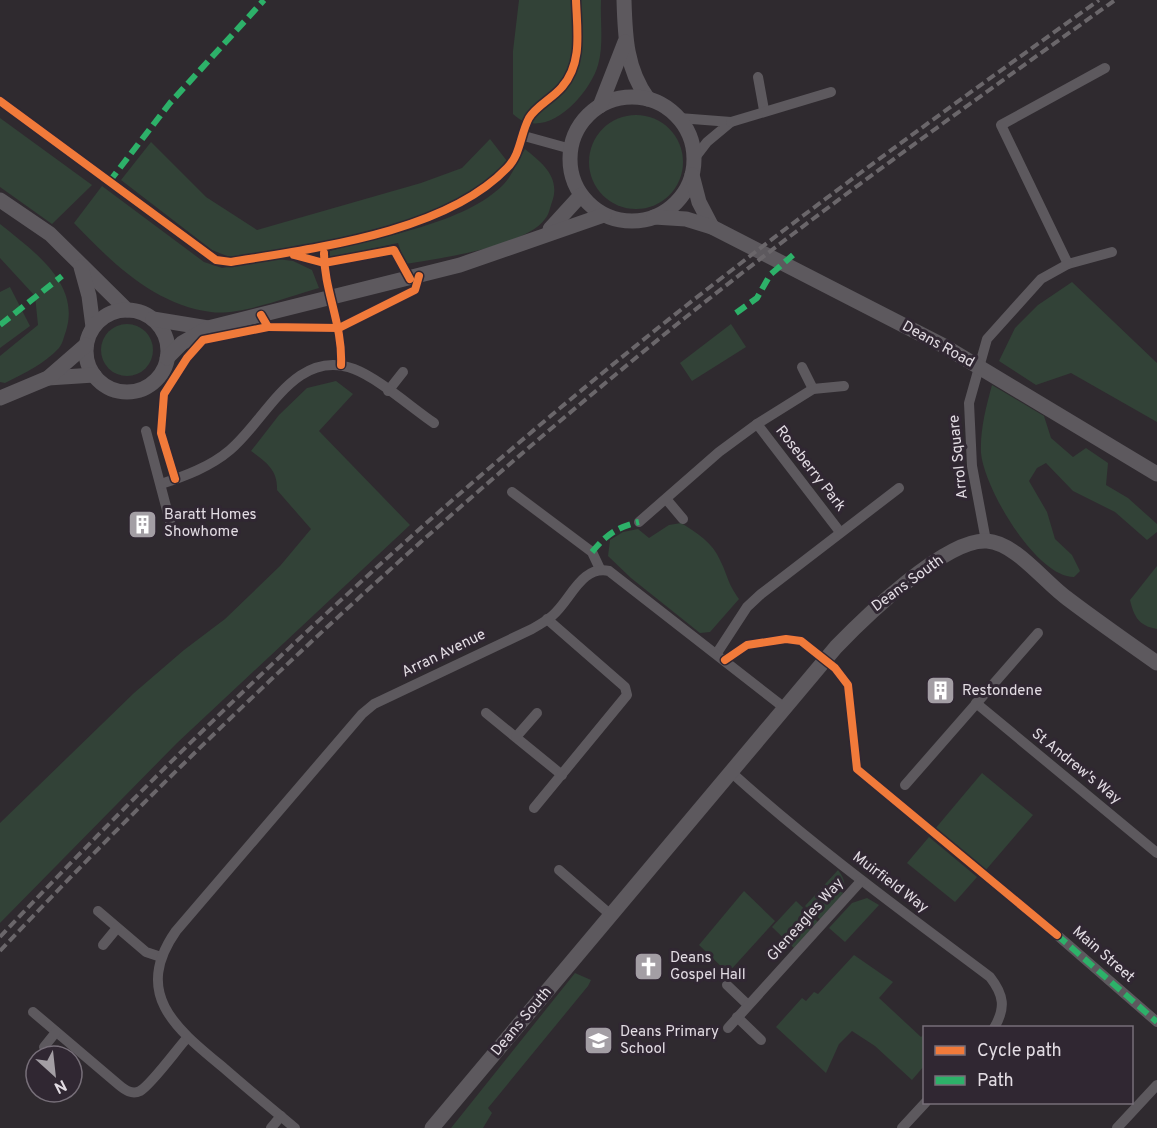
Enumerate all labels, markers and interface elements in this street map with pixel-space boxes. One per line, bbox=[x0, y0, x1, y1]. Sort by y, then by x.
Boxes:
street label: Deans Road bbox=[898, 317, 978, 373]
street label: Arrol Square bbox=[945, 414, 973, 500]
street label: Roseberry Park bbox=[771, 422, 849, 516]
place label: Baratt Homes Showhome bbox=[164, 506, 257, 542]
building icon: Baratt Homes Showhome bbox=[127, 508, 159, 540]
street label: Deans South bbox=[868, 551, 948, 617]
street label: Arran Avenue bbox=[399, 625, 489, 683]
building icon: Restondene bbox=[925, 675, 957, 707]
place label: Restondene bbox=[962, 682, 1042, 701]
street label: St Andrew's Way bbox=[1027, 725, 1125, 809]
street label: Muirfield Way bbox=[848, 848, 932, 918]
street label: Gleneagles Way bbox=[764, 874, 849, 966]
street label: Main Street bbox=[1068, 923, 1138, 987]
place label: Deans Gospel Hall bbox=[670, 949, 746, 985]
church icon: Deans Gospel Hall bbox=[633, 951, 665, 983]
street label: Deans South bbox=[488, 984, 556, 1060]
place label: Deans Primary School bbox=[620, 1023, 719, 1059]
school or university icon: Deans Primary School bbox=[583, 1025, 615, 1057]
legend bbox=[923, 1026, 1133, 1104]
text: Cycle path bbox=[977, 1040, 1062, 1063]
north arrow bbox=[24, 1044, 84, 1104]
text: Path bbox=[977, 1070, 1014, 1093]
text: N bbox=[50, 1074, 70, 1097]

